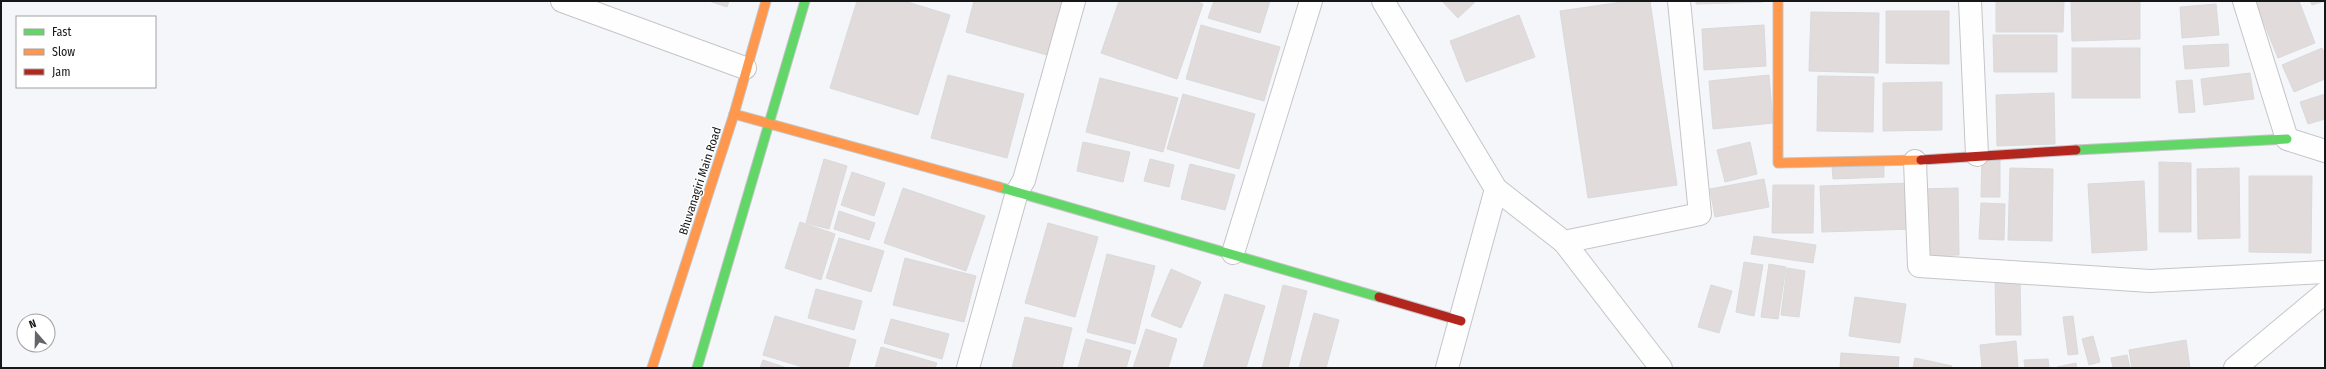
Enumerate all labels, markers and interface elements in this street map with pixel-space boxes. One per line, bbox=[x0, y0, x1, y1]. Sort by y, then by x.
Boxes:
legend bbox=[16, 16, 156, 88]
text: Fast bbox=[52, 25, 71, 39]
text: Slow bbox=[52, 45, 75, 59]
text: Jam bbox=[52, 65, 70, 79]
street label: Bhuvanagiri Main Road bbox=[676, 125, 724, 237]
north arrow bbox=[16, 313, 56, 353]
text: N bbox=[27, 317, 38, 331]

